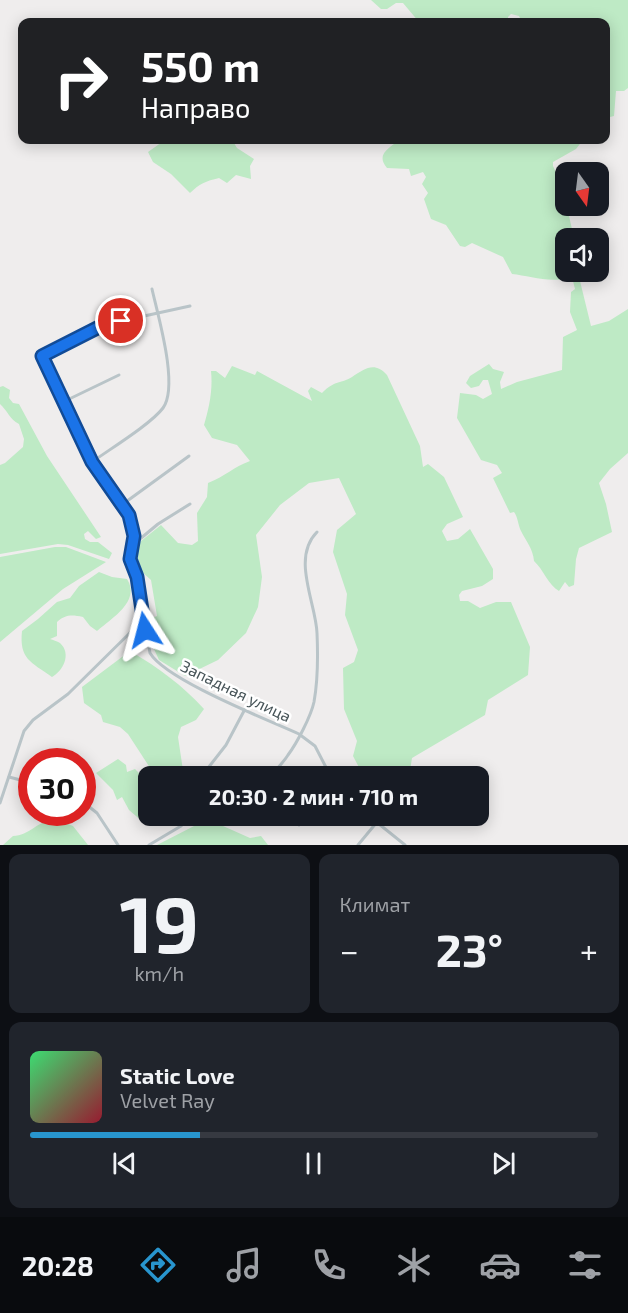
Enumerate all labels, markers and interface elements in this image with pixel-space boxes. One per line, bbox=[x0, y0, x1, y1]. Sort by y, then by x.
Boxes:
text: 550 m bbox=[141, 40, 260, 90]
icon: right bbox=[42, 42, 120, 120]
text: Направо bbox=[141, 91, 250, 123]
north arrow bbox=[555, 162, 609, 216]
map controls bbox=[555, 162, 609, 282]
button: sound bbox=[555, 228, 609, 282]
pin bbox=[95, 295, 146, 346]
icon: arrive bbox=[104, 304, 137, 337]
position arrow bbox=[113, 598, 177, 662]
street label: Западная улица bbox=[178, 656, 294, 726]
speed limit sign: 30 bbox=[18, 748, 96, 826]
text: 20:30 · 2 мин · 710 m bbox=[209, 783, 418, 809]
text: 19 bbox=[119, 875, 199, 969]
text: Климат bbox=[340, 892, 410, 916]
text: 23° bbox=[436, 922, 503, 976]
text: − bbox=[340, 930, 359, 970]
text: + bbox=[580, 930, 598, 970]
text: km/h bbox=[134, 961, 184, 985]
text: Static Love bbox=[120, 1062, 235, 1088]
text: Velvet Ray bbox=[120, 1088, 215, 1112]
icon: previous bbox=[108, 1147, 141, 1180]
icon: pause bbox=[297, 1147, 330, 1180]
icon: next bbox=[487, 1147, 520, 1180]
icon: directions bbox=[137, 1244, 179, 1286]
icon: music bbox=[223, 1244, 265, 1286]
icon: phone bbox=[308, 1244, 350, 1286]
icon: climate bbox=[393, 1244, 435, 1286]
icon: car bbox=[479, 1244, 521, 1286]
icon: filters bbox=[564, 1244, 606, 1286]
text: 20:28 bbox=[22, 1249, 94, 1281]

